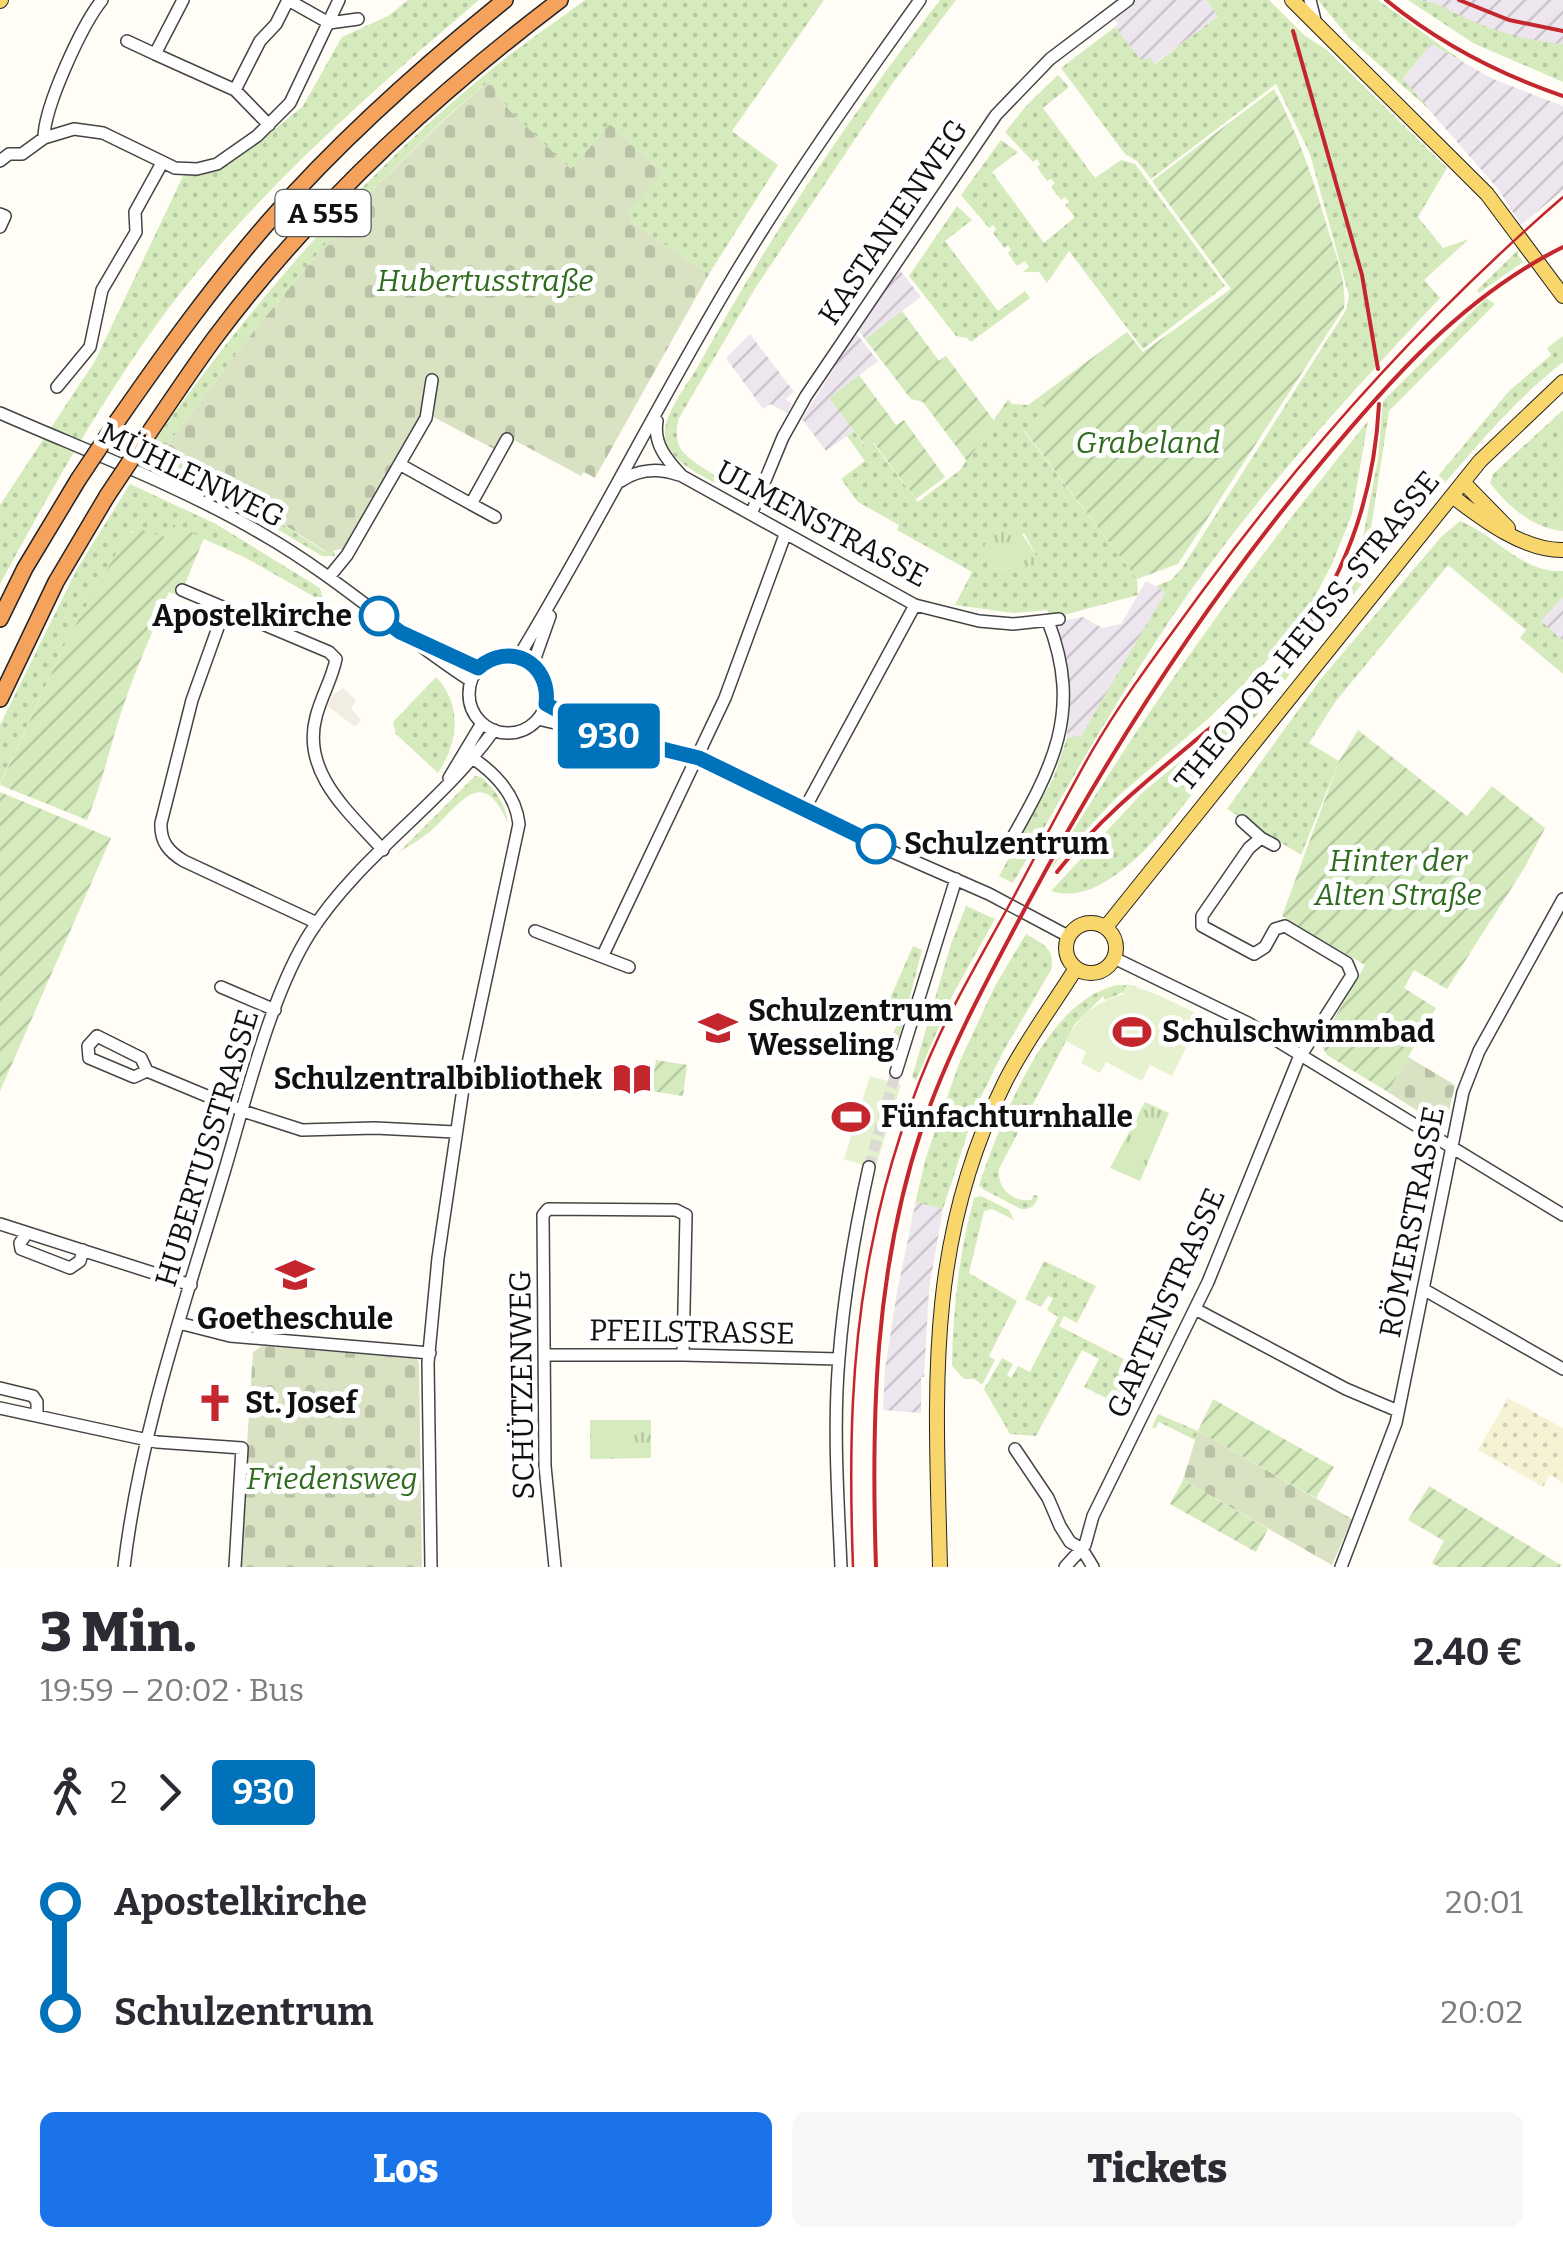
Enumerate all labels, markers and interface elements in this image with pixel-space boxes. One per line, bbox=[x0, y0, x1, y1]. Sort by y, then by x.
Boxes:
street label: KASTANIENWEG bbox=[811, 113, 975, 331]
road number: A 555 bbox=[276, 190, 370, 236]
park label: Hubertusstraße bbox=[377, 263, 593, 299]
street label: MÜHLENWEG bbox=[94, 415, 290, 535]
park label: Grabeland bbox=[1076, 425, 1220, 461]
street label: ULMENSTRASSE bbox=[710, 453, 934, 595]
street label: THEODOR-HEUSS-STRASSE bbox=[1167, 464, 1447, 798]
marker: Apostelkirche bbox=[360, 597, 398, 635]
place label: Apostelkirche bbox=[152, 598, 352, 634]
line badge: 930 bbox=[552, 704, 666, 768]
text: 930 bbox=[578, 715, 640, 757]
marker: Schulzentrum bbox=[857, 825, 895, 863]
place label: Schulzentrum bbox=[904, 826, 1109, 862]
park label: Hinter der Alten Straße bbox=[1312, 843, 1482, 913]
place label: Schulzentrum Wesseling bbox=[748, 993, 953, 1063]
street label: HUBERTUSSTRASSE bbox=[148, 1005, 266, 1291]
school or university icon: Schulzentrum Wesseling bbox=[697, 1007, 739, 1049]
sports icon: Schulschwimmbad bbox=[1111, 1011, 1153, 1053]
place label: Schulschwimmbad bbox=[1162, 1014, 1435, 1050]
library icon: Schulzentralbibliothek bbox=[611, 1058, 653, 1100]
place label: Schulzentralbibliothek bbox=[273, 1061, 602, 1097]
sports icon: Fünfachturnhalle bbox=[830, 1096, 872, 1138]
place label: Fünfachturnhalle bbox=[881, 1099, 1133, 1135]
street label: RÖMERSTRASSE bbox=[1372, 1103, 1452, 1341]
street label: GARTENSTRASSE bbox=[1099, 1182, 1233, 1424]
school or university icon: Goetheschule bbox=[274, 1254, 316, 1296]
street label: SCHÜTZENWEG bbox=[502, 1270, 542, 1500]
place label: Goetheschule bbox=[197, 1301, 393, 1337]
street label: PFEILSTRASSE bbox=[589, 1312, 795, 1352]
church icon: St. Josef bbox=[194, 1382, 236, 1424]
place label: St. Josef bbox=[245, 1385, 359, 1421]
park label: Friedensweg bbox=[246, 1461, 418, 1497]
text: 3 Min. bbox=[40, 1600, 197, 1666]
text: 2.40 € bbox=[1413, 1629, 1523, 1675]
text: 19:59 – 20:02 · Bus bbox=[40, 1671, 304, 1709]
icon: walk bbox=[40, 1765, 95, 1820]
icon: forward bbox=[142, 1765, 197, 1820]
text: 930 bbox=[232, 1771, 295, 1813]
text: 2 bbox=[110, 1773, 127, 1811]
text: Apostelkirche bbox=[114, 1879, 367, 1925]
text: 20:01 bbox=[1445, 1883, 1523, 1921]
text: Schulzentrum bbox=[114, 1989, 373, 2035]
text: 20:02 bbox=[1440, 1993, 1523, 2031]
button: Los bbox=[40, 2112, 772, 2227]
button: Tickets bbox=[792, 2112, 1523, 2227]

